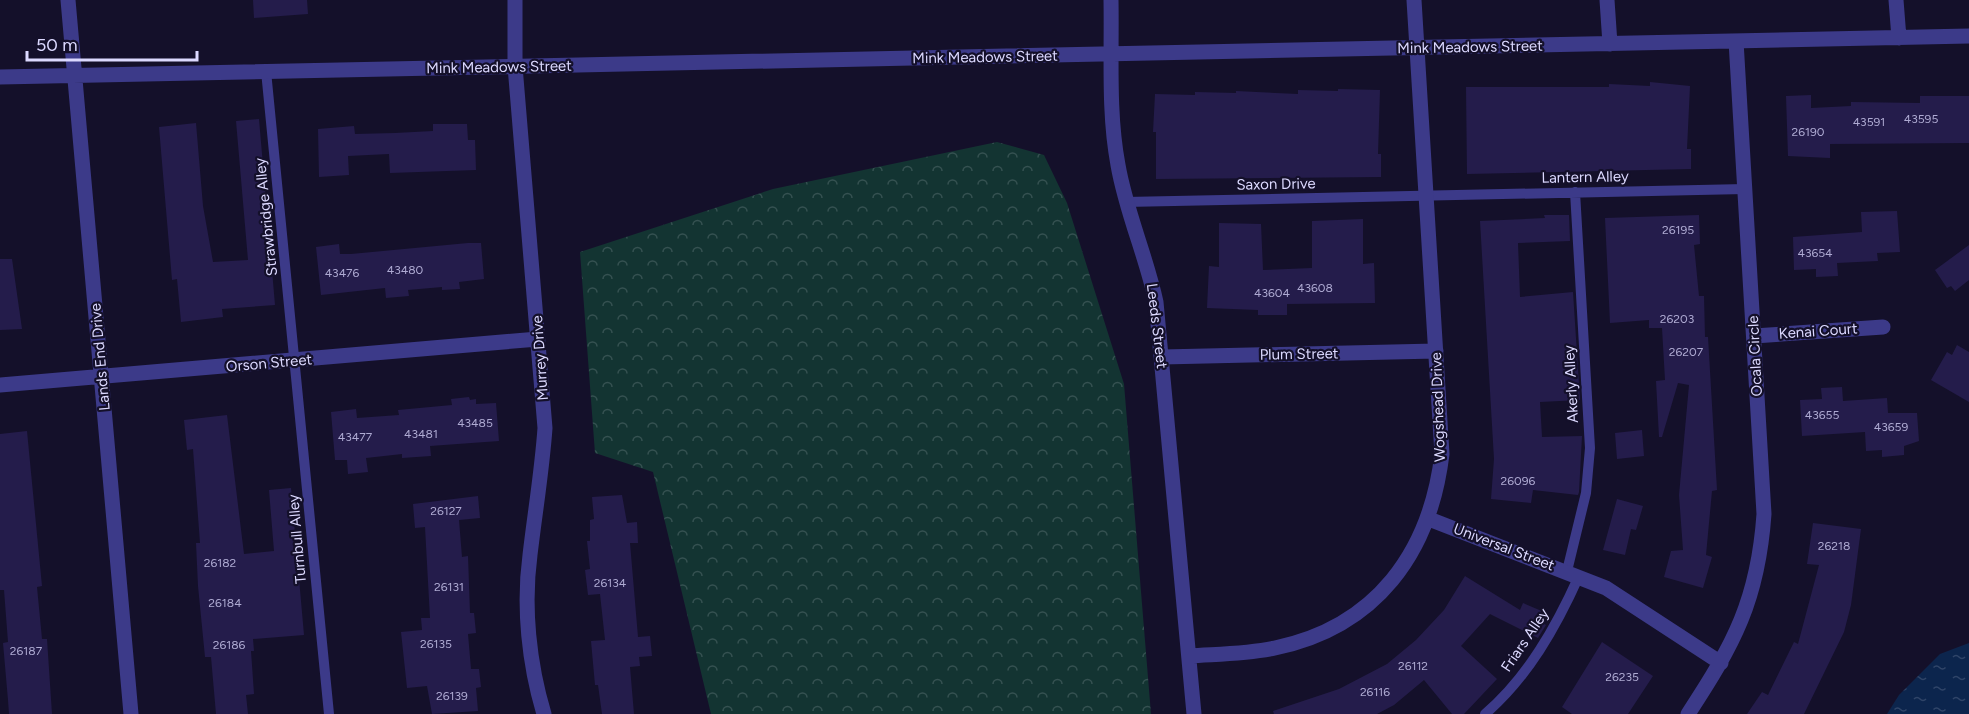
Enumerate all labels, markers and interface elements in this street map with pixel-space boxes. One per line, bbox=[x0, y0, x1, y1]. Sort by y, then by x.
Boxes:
scale bar bbox=[27, 24, 196, 62]
text: 50 m bbox=[36, 34, 78, 56]
street label: Mink Meadows Street bbox=[1397, 37, 1543, 57]
street label: Mink Meadows Street bbox=[912, 47, 1058, 67]
street label: Mink Meadows Street bbox=[426, 57, 572, 77]
house number: 43595 bbox=[1904, 112, 1938, 126]
house number: 43591 bbox=[1853, 115, 1885, 129]
house number: 26190 bbox=[1792, 125, 1825, 139]
street label: Strawbridge Alley bbox=[251, 157, 281, 277]
street label: Lantern Alley bbox=[1541, 167, 1629, 187]
street label: Saxon Drive bbox=[1236, 174, 1316, 194]
house number: 26195 bbox=[1662, 223, 1694, 237]
house number: 43654 bbox=[1797, 246, 1833, 260]
house number: 43480 bbox=[387, 263, 424, 277]
house number: 43476 bbox=[325, 266, 360, 280]
house number: 43608 bbox=[1297, 281, 1333, 295]
street label: Leeds Street bbox=[1143, 282, 1171, 370]
house number: 43604 bbox=[1254, 286, 1291, 300]
street label: Lands End Drive bbox=[86, 303, 114, 411]
house number: 26203 bbox=[1660, 312, 1694, 326]
street label: Murrey Drive bbox=[528, 315, 552, 401]
street label: Ocala Circle bbox=[1744, 315, 1766, 397]
street label: Kenai Court bbox=[1778, 319, 1858, 343]
street label: Plum Street bbox=[1259, 344, 1339, 364]
street label: Akerly Alley bbox=[1560, 344, 1582, 423]
house number: 26207 bbox=[1669, 345, 1704, 359]
street label: Orson Street bbox=[225, 350, 313, 376]
street label: Wogshead Drive bbox=[1427, 352, 1449, 462]
house number: 43655 bbox=[1805, 408, 1839, 422]
house number: 43485 bbox=[457, 416, 493, 430]
house number: 43659 bbox=[1874, 420, 1908, 434]
house number: 43481 bbox=[404, 427, 438, 441]
house number: 43477 bbox=[338, 430, 373, 444]
house number: 26096 bbox=[1501, 474, 1536, 488]
street label: Turnbull Alley bbox=[284, 494, 310, 584]
house number: 26127 bbox=[430, 504, 462, 518]
street label: Universal Street bbox=[1451, 519, 1557, 575]
house number: 26218 bbox=[1818, 539, 1850, 553]
house number: 26182 bbox=[204, 556, 236, 570]
house number: 26134 bbox=[594, 576, 627, 590]
house number: 26131 bbox=[434, 580, 464, 594]
house number: 26184 bbox=[208, 596, 242, 610]
street label: Friars Alley bbox=[1497, 605, 1553, 675]
house number: 26135 bbox=[420, 637, 452, 651]
house number: 26186 bbox=[213, 638, 246, 652]
house number: 26187 bbox=[10, 644, 43, 658]
house number: 26112 bbox=[1398, 659, 1428, 673]
house number: 26235 bbox=[1605, 670, 1639, 684]
house number: 26116 bbox=[1360, 685, 1390, 699]
house number: 26139 bbox=[436, 689, 468, 703]

